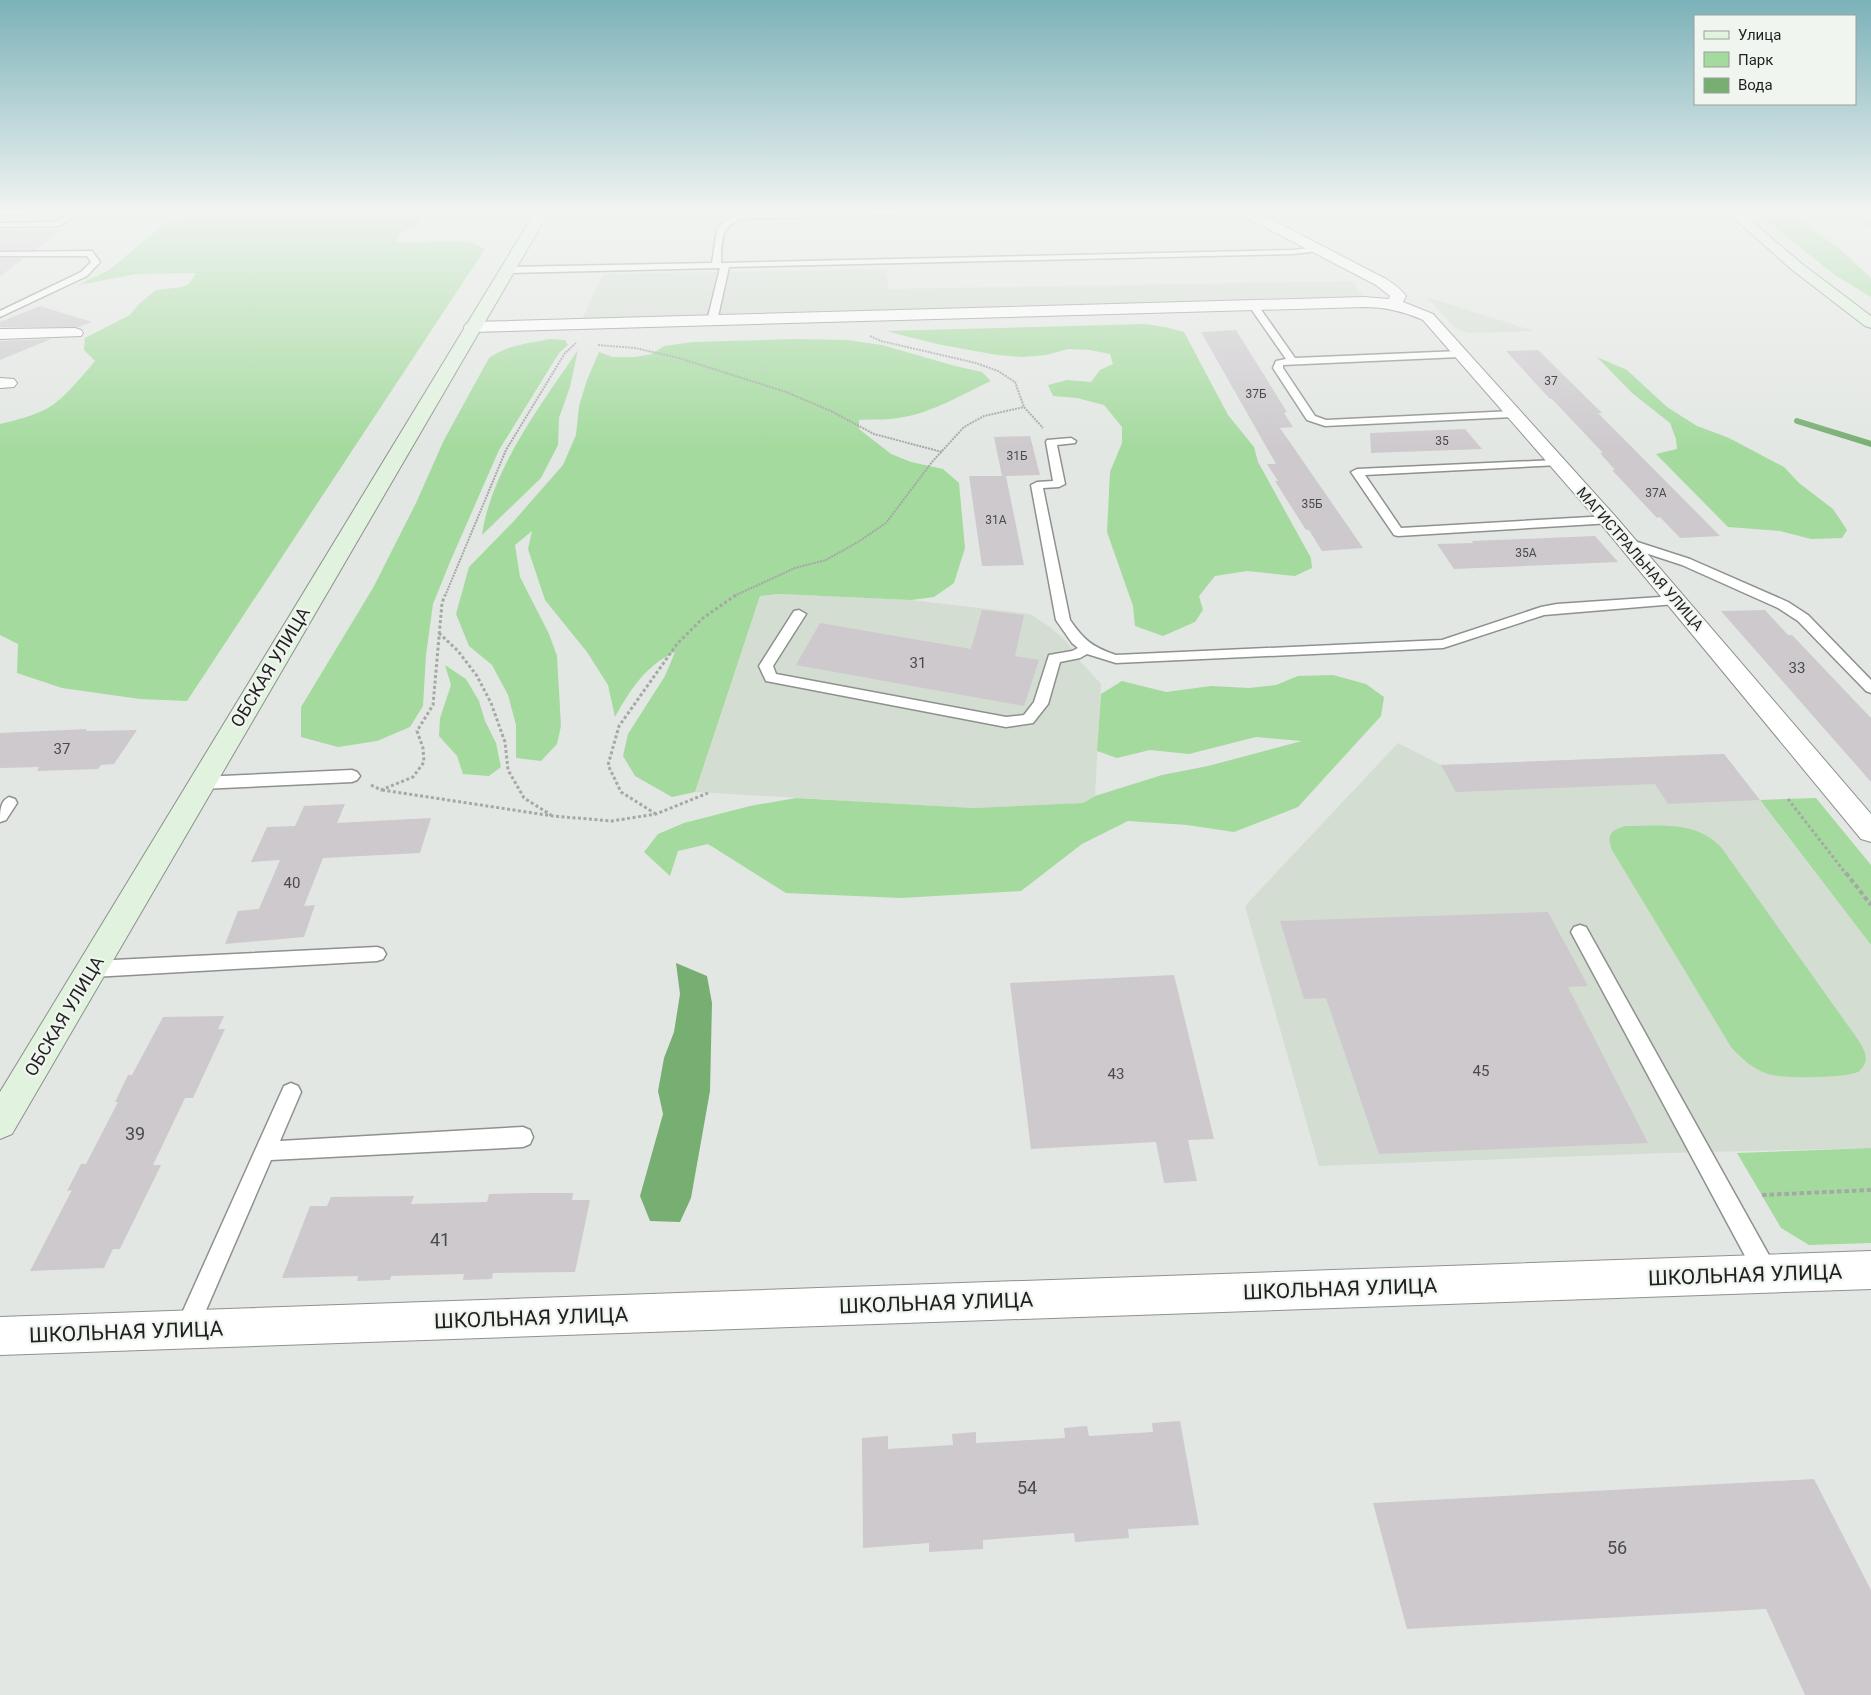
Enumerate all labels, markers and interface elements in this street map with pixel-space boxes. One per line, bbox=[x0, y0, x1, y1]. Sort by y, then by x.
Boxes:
legend bbox=[1694, 15, 1856, 105]
text: Улица bbox=[1738, 26, 1781, 44]
text: Парк bbox=[1738, 51, 1773, 69]
text: Вода bbox=[1738, 76, 1773, 94]
house number: 37 bbox=[1544, 374, 1558, 388]
house number: 37Б bbox=[1245, 387, 1267, 401]
house number: 35 bbox=[1435, 434, 1449, 448]
house number: 31Б bbox=[1006, 449, 1028, 463]
street label: МАГИСТРАЛЬНАЯ УЛИЦА bbox=[1573, 484, 1707, 635]
house number: 37А bbox=[1645, 486, 1667, 500]
house number: 35Б bbox=[1301, 497, 1323, 511]
house number: 31А bbox=[985, 513, 1007, 527]
house number: 35А bbox=[1515, 546, 1537, 560]
street label: ОБСКАЯ УЛИЦА bbox=[226, 603, 314, 731]
house number: 31 bbox=[910, 654, 926, 672]
house number: 33 bbox=[1789, 659, 1805, 677]
house number: 37 bbox=[54, 740, 70, 758]
house number: 40 bbox=[284, 874, 300, 892]
street label: ОБСКАЯ УЛИЦА bbox=[20, 952, 108, 1080]
house number: 45 bbox=[1473, 1062, 1489, 1080]
house number: 43 bbox=[1108, 1065, 1124, 1083]
house number: 39 bbox=[125, 1123, 145, 1144]
house number: 41 bbox=[430, 1229, 450, 1250]
street label: ШКОЛЬНАЯ УЛИЦА bbox=[1647, 1260, 1843, 1290]
street label: ШКОЛЬНАЯ УЛИЦА bbox=[1242, 1274, 1438, 1304]
street label: ШКОЛЬНАЯ УЛИЦА bbox=[838, 1288, 1034, 1318]
street label: ШКОЛЬНАЯ УЛИЦА bbox=[433, 1303, 629, 1333]
street label: ШКОЛЬНАЯ УЛИЦА bbox=[28, 1317, 224, 1347]
house number: 54 bbox=[1017, 1477, 1037, 1498]
house number: 56 bbox=[1607, 1537, 1627, 1558]

